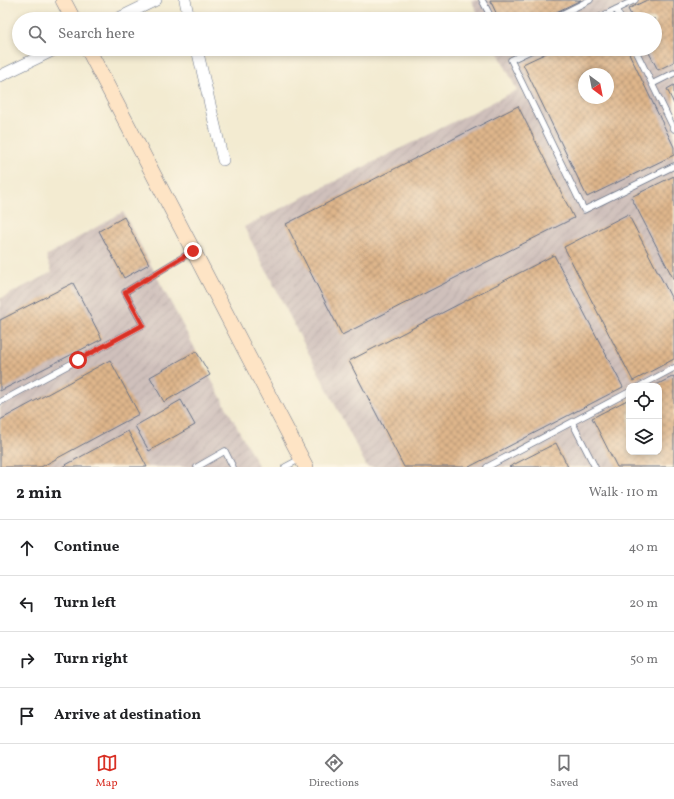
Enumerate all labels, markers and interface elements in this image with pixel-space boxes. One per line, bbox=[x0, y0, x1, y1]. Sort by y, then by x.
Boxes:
search box bbox=[12, 12, 662, 56]
icon: search bbox=[26, 23, 48, 45]
text: Search here bbox=[58, 24, 135, 45]
north arrow bbox=[578, 68, 614, 104]
route end bbox=[184, 242, 202, 260]
route start bbox=[69, 351, 87, 369]
map controls bbox=[626, 383, 662, 455]
button: locate bbox=[626, 383, 662, 419]
button: layers bbox=[626, 419, 662, 455]
text: 2 min bbox=[16, 482, 62, 505]
text: Walk · 110 m bbox=[589, 484, 658, 502]
icon: ahead bbox=[16, 537, 38, 559]
text: Continue bbox=[54, 537, 119, 558]
text: 40 m bbox=[629, 539, 658, 557]
icon: left bbox=[16, 593, 38, 615]
text: Turn left bbox=[54, 593, 116, 614]
text: 20 m bbox=[629, 595, 658, 613]
icon: right bbox=[16, 649, 38, 671]
text: Turn right bbox=[54, 649, 128, 670]
text: 50 m bbox=[630, 651, 658, 669]
icon: arrive bbox=[16, 705, 38, 727]
text: Arrive at destination bbox=[54, 705, 201, 726]
tab: Map bbox=[96, 752, 118, 791]
tab: Directions bbox=[309, 752, 359, 791]
tab: Saved bbox=[550, 752, 578, 791]

